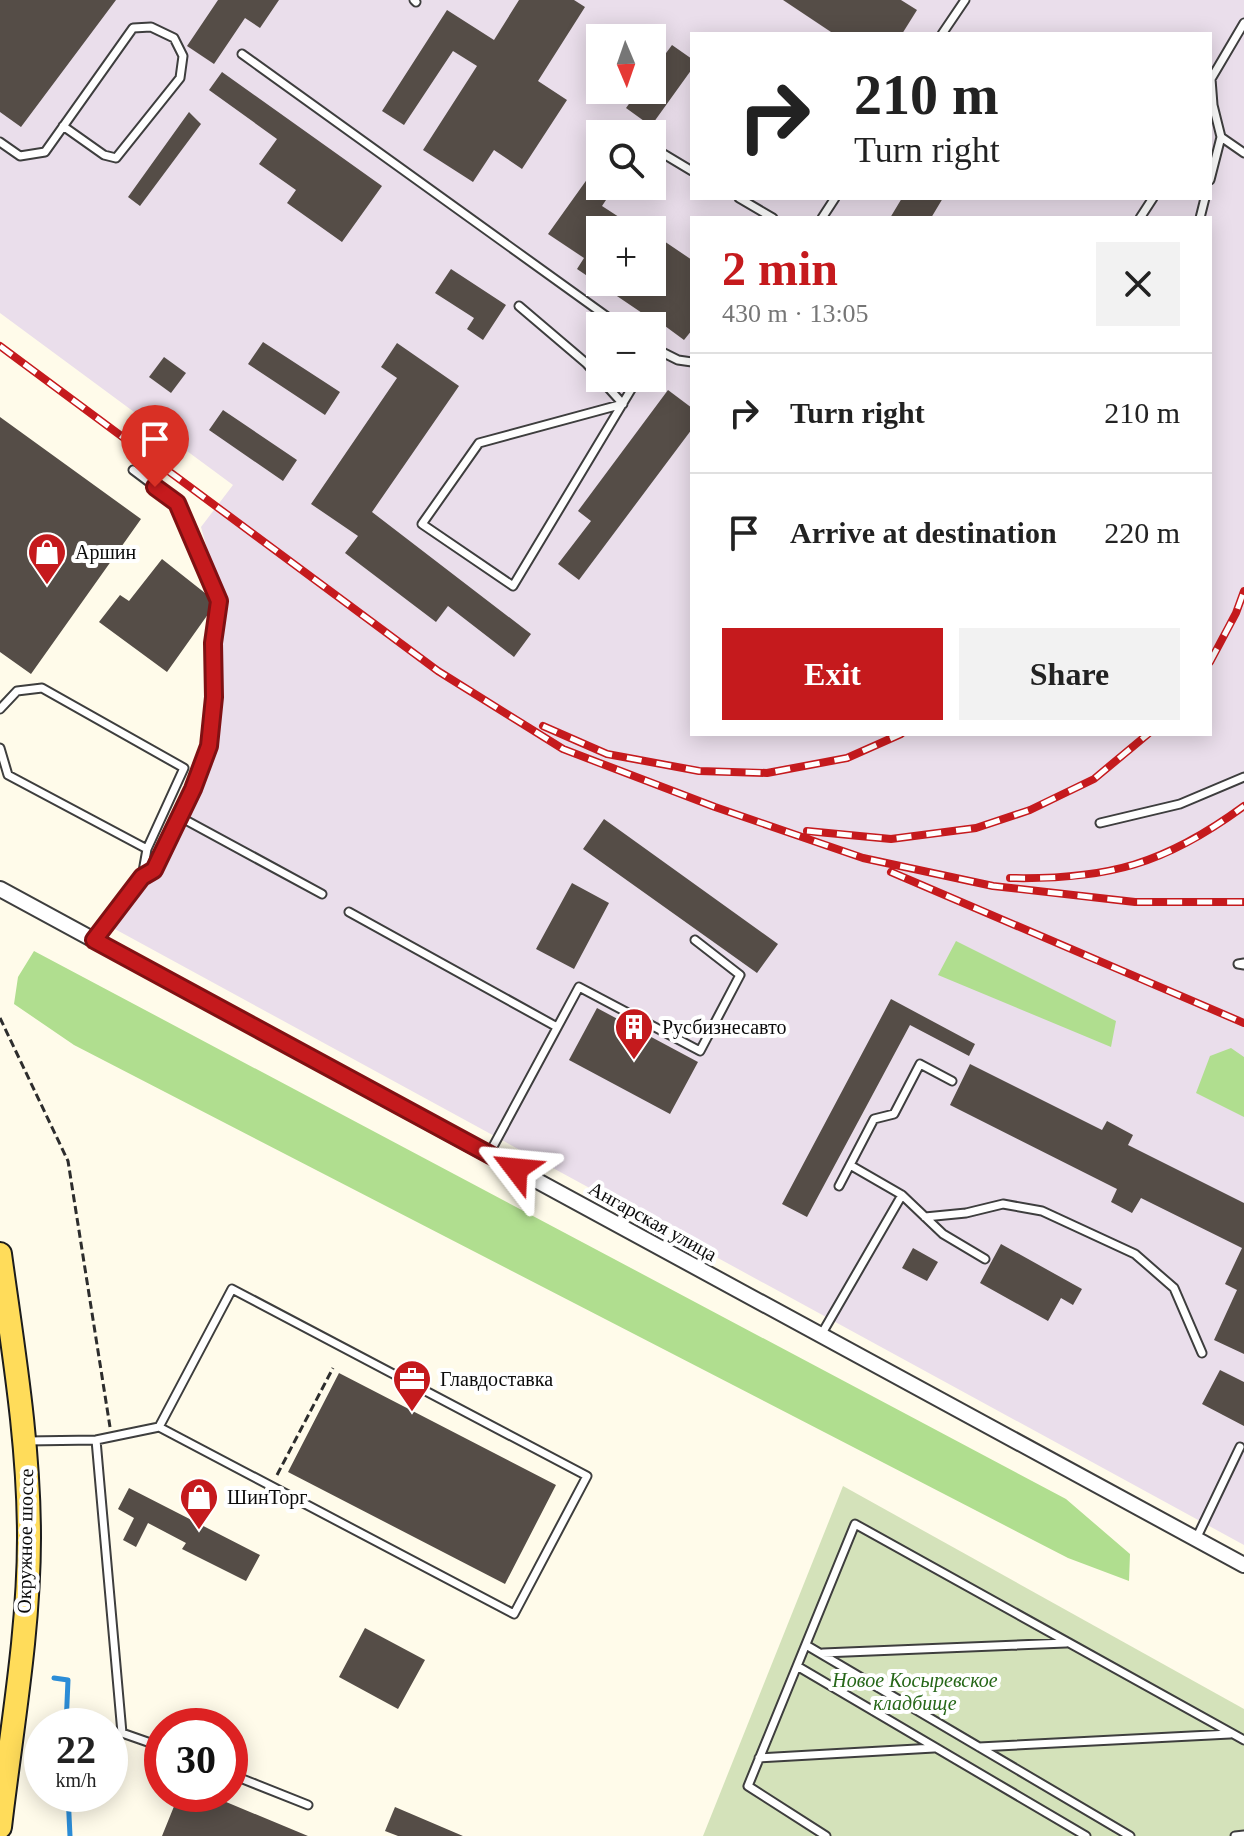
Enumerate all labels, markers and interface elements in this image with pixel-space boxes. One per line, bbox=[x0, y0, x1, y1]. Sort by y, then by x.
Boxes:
north arrow bbox=[586, 24, 666, 104]
map controls bbox=[586, 24, 666, 392]
icon: right bbox=[722, 64, 826, 168]
text: 210 m bbox=[854, 64, 999, 126]
button: search bbox=[586, 120, 666, 200]
text: Turn right bbox=[854, 130, 1000, 170]
button: + bbox=[586, 216, 666, 296]
text: 2 min bbox=[722, 242, 838, 295]
button: close bbox=[1096, 242, 1180, 326]
text: 430 m · 13:05 bbox=[722, 299, 869, 328]
button: − bbox=[586, 312, 666, 392]
icon: right bbox=[722, 391, 766, 435]
text: Turn right bbox=[790, 396, 925, 429]
text: 210 m bbox=[1104, 396, 1180, 429]
pin bbox=[121, 405, 189, 487]
icon: arrive bbox=[133, 417, 177, 461]
icon: arrive bbox=[722, 511, 766, 555]
text: Arrive at destination bbox=[790, 516, 1057, 549]
text: 220 m bbox=[1104, 516, 1180, 549]
shop icon: Аршин bbox=[26, 531, 68, 586]
place label: Аршин bbox=[75, 541, 137, 564]
button: Exit bbox=[722, 628, 943, 720]
button: Share bbox=[959, 628, 1180, 720]
building icon: Русбизнесавто bbox=[613, 1006, 655, 1061]
place label: Русбизнесавто bbox=[662, 1016, 787, 1039]
position arrow bbox=[474, 1127, 558, 1211]
street label: Ангарская улица bbox=[585, 1177, 721, 1266]
office icon: Главдоставка bbox=[391, 1358, 433, 1413]
place label: Главдоставка bbox=[440, 1368, 553, 1391]
street label: Окружное шоссе bbox=[13, 1468, 38, 1614]
shop icon: ШинТорг bbox=[178, 1476, 220, 1531]
place label: ШинТорг bbox=[227, 1486, 308, 1509]
park label: Новое Косыревское кладбище bbox=[831, 1669, 998, 1715]
speed limit sign: 30 bbox=[144, 1708, 248, 1812]
text: 22 bbox=[56, 1727, 96, 1772]
text: km/h bbox=[55, 1769, 97, 1791]

